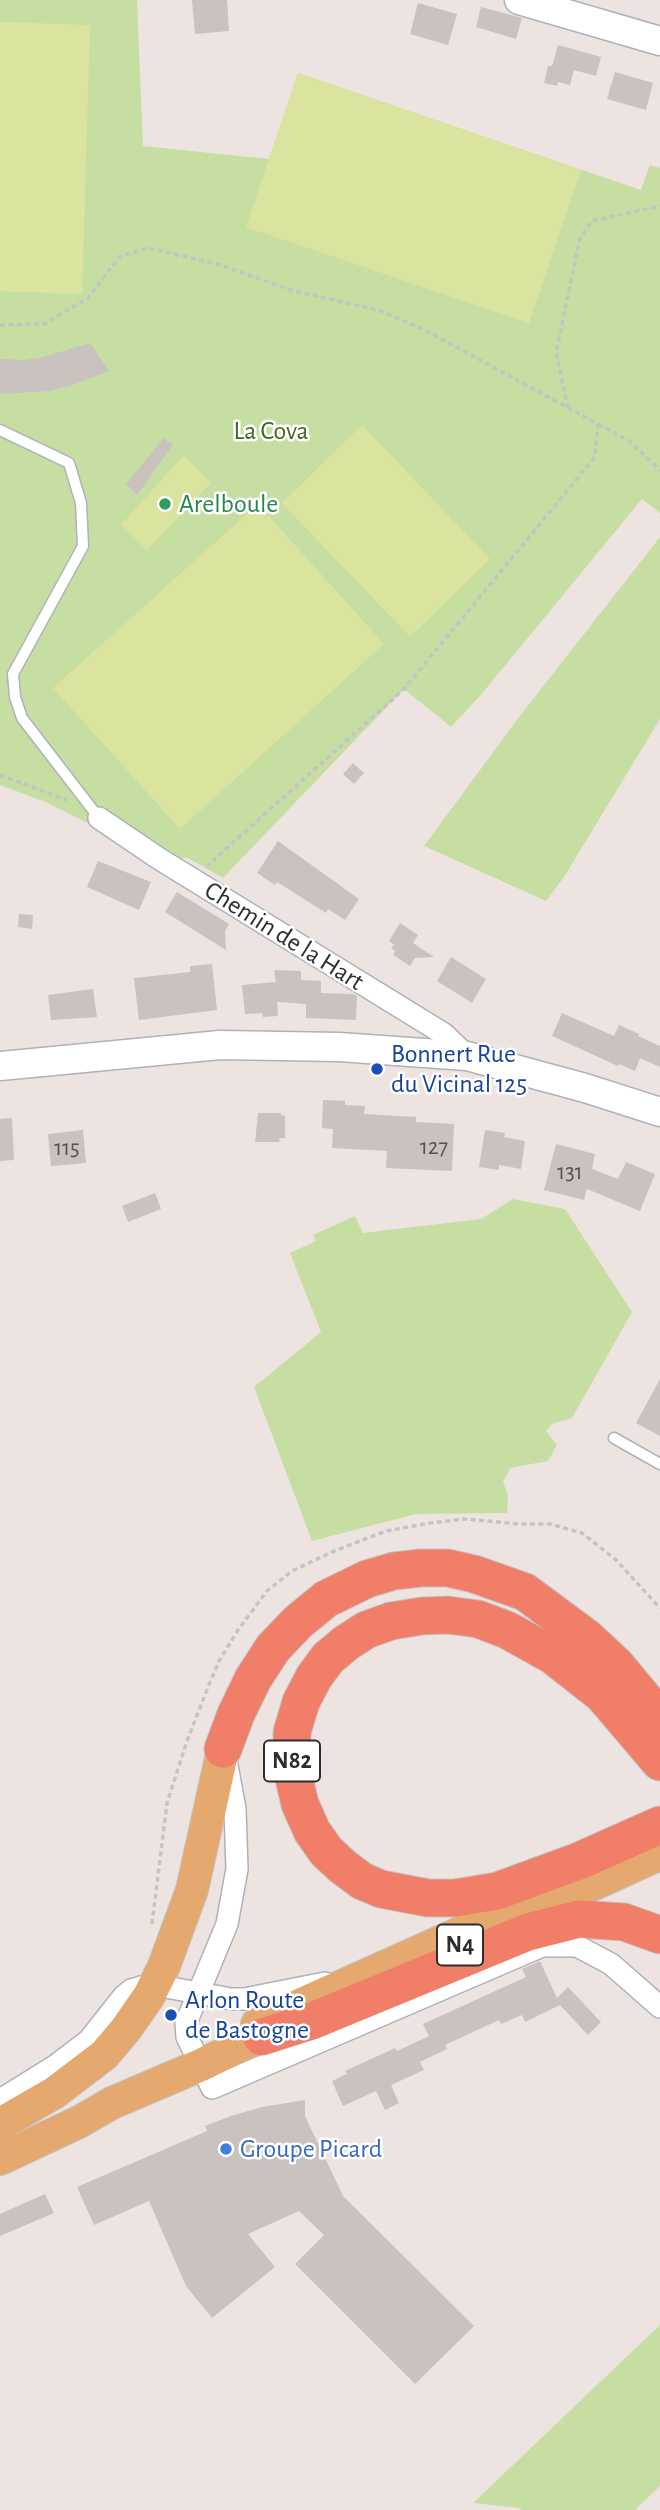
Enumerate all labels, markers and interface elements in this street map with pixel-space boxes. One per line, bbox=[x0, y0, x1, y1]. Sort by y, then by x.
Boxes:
park label: La Cova bbox=[233, 415, 309, 447]
place label: Arelboule bbox=[179, 488, 278, 520]
marker: Arelboule bbox=[157, 496, 173, 512]
street label: Chemin de la Hart bbox=[199, 875, 369, 997]
place label: Bonnert Rue du Vicinal 125 bbox=[391, 1038, 527, 1100]
marker: Bonnert Rue du Vicinal 125 bbox=[369, 1061, 385, 1077]
house number: 127 bbox=[420, 1133, 448, 1161]
house number: 115 bbox=[54, 1134, 80, 1162]
house number: 131 bbox=[557, 1158, 583, 1186]
road number: N82 bbox=[264, 1741, 320, 1782]
road number: N4 bbox=[437, 1924, 483, 1966]
place label: Arlon Route de Bastogne bbox=[185, 1984, 309, 2046]
marker: Arlon Route de Bastogne bbox=[163, 2007, 179, 2023]
place label: Groupe Picard bbox=[240, 2133, 382, 2165]
marker: Groupe Picard bbox=[218, 2141, 234, 2157]

